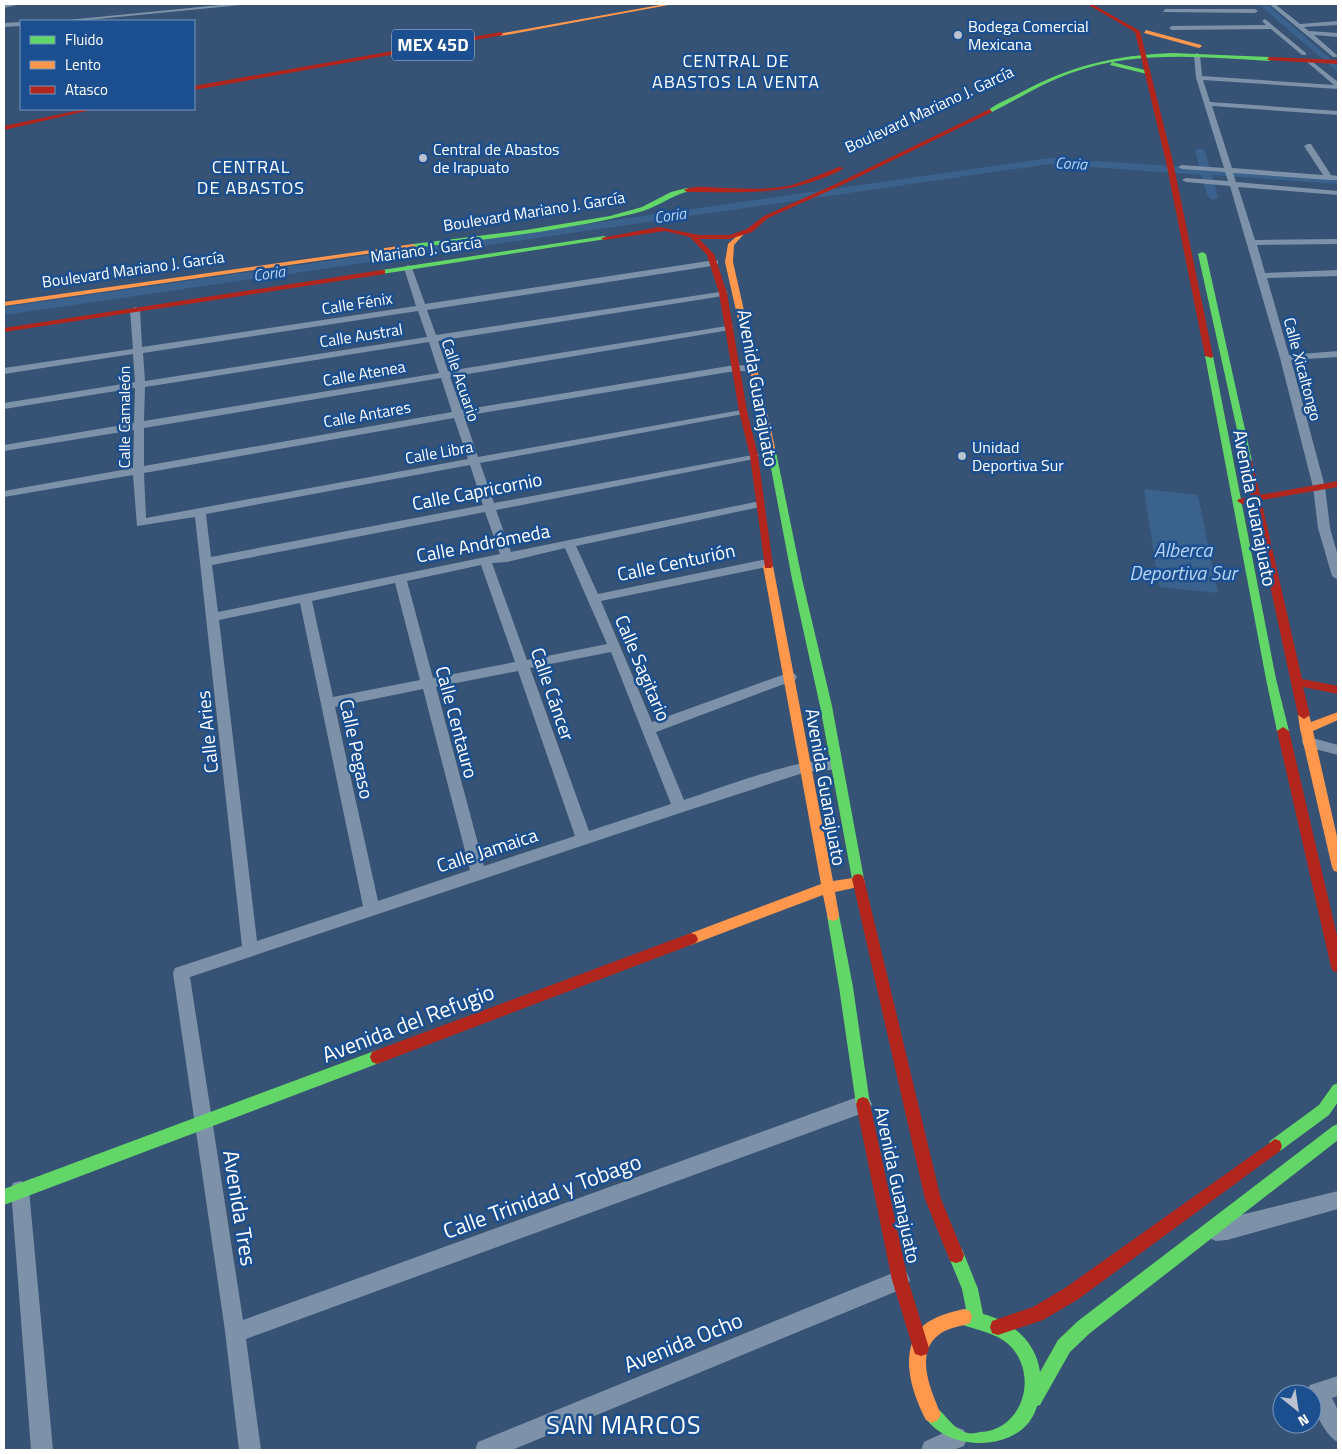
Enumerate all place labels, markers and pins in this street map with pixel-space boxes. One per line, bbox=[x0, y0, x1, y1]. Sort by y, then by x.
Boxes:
place label: Bodega Comercial Mexicana bbox=[968, 14, 1089, 56]
marker: Bodega Comercial Mexicana bbox=[952, 29, 964, 41]
place label: Central de Abastos de Irapuato bbox=[433, 137, 560, 179]
marker: Central de Abastos de Irapuato bbox=[417, 152, 429, 164]
place label: Unidad Deportiva Sur bbox=[972, 435, 1064, 477]
marker: Unidad Deportiva Sur bbox=[956, 450, 968, 462]

